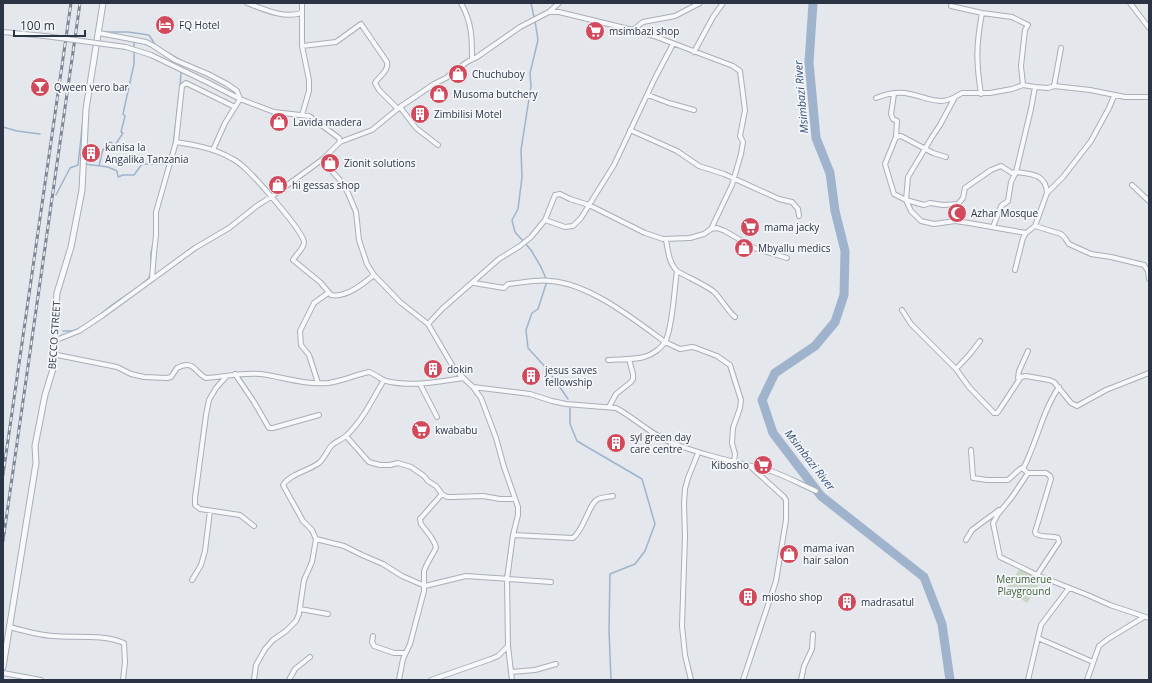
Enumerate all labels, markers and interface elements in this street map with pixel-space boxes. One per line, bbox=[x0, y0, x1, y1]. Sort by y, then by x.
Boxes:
scale bar bbox=[14, 12, 85, 38]
hotel icon: FQ Hotel bbox=[154, 14, 176, 36]
text: 100 m bbox=[20, 17, 55, 34]
place label: FQ Hotel bbox=[179, 18, 220, 32]
supermarket icon: msimbazi shop bbox=[584, 20, 606, 42]
place label: msimbazi shop bbox=[609, 24, 679, 38]
water label: Msimbazi River bbox=[790, 59, 811, 134]
shop icon: Chuchuboy bbox=[447, 63, 469, 85]
place label: Chuchuboy bbox=[472, 67, 526, 81]
bar icon: Qween vero bar bbox=[29, 76, 51, 98]
place label: Qween vero bar bbox=[54, 80, 129, 94]
shop icon: Musoma butchery bbox=[428, 83, 450, 105]
place label: Musoma butchery bbox=[453, 87, 539, 101]
building icon: Zimbilisi Motel bbox=[409, 103, 431, 125]
place label: Zimbilisi Motel bbox=[434, 107, 502, 121]
shop icon: Lavida madera bbox=[268, 111, 290, 133]
place label: Lavida madera bbox=[293, 115, 362, 129]
place label: kanisa la Angalika Tanzania bbox=[105, 140, 189, 166]
building icon: kanisa la Angalika Tanzania bbox=[80, 142, 102, 164]
shop icon: Zionit solutions bbox=[319, 152, 341, 174]
place label: Zionit solutions bbox=[344, 156, 416, 170]
shop icon: hi gessas shop bbox=[267, 174, 289, 196]
place label: hi gessas shop bbox=[292, 178, 360, 192]
mosque icon: Azhar Mosque bbox=[946, 202, 968, 224]
place label: Azhar Mosque bbox=[971, 206, 1038, 220]
supermarket icon: mama jacky bbox=[739, 216, 761, 238]
place label: mama jacky bbox=[764, 220, 820, 234]
shop icon: Mbyallu medics bbox=[733, 237, 755, 259]
place label: Mbyallu medics bbox=[758, 241, 831, 255]
street label: BECCO STREET bbox=[45, 300, 63, 370]
building icon: dokin bbox=[422, 358, 444, 380]
place label: dokin bbox=[447, 362, 473, 376]
place label: jesus saves fellowship bbox=[544, 363, 597, 389]
building icon: jesus saves fellowship bbox=[520, 365, 542, 387]
supermarket icon: kwababu bbox=[410, 419, 432, 441]
place label: kwababu bbox=[435, 423, 478, 437]
water label: Msimbazi River bbox=[782, 426, 839, 494]
place label: syl green day care centre bbox=[630, 430, 692, 456]
building icon: syl green day care centre bbox=[605, 432, 627, 454]
supermarket icon: Kibosho bbox=[752, 454, 774, 476]
place label: Kibosho bbox=[711, 458, 749, 472]
place label: mama ivan hair salon bbox=[803, 541, 854, 567]
shop icon: mama ivan hair salon bbox=[778, 543, 800, 565]
park label: Merumerue Playground bbox=[996, 572, 1052, 598]
building icon: miosho shop bbox=[737, 586, 759, 608]
place label: miosho shop bbox=[762, 590, 822, 604]
building icon: madrasatul bbox=[836, 591, 858, 613]
place label: madrasatul bbox=[861, 595, 914, 609]

